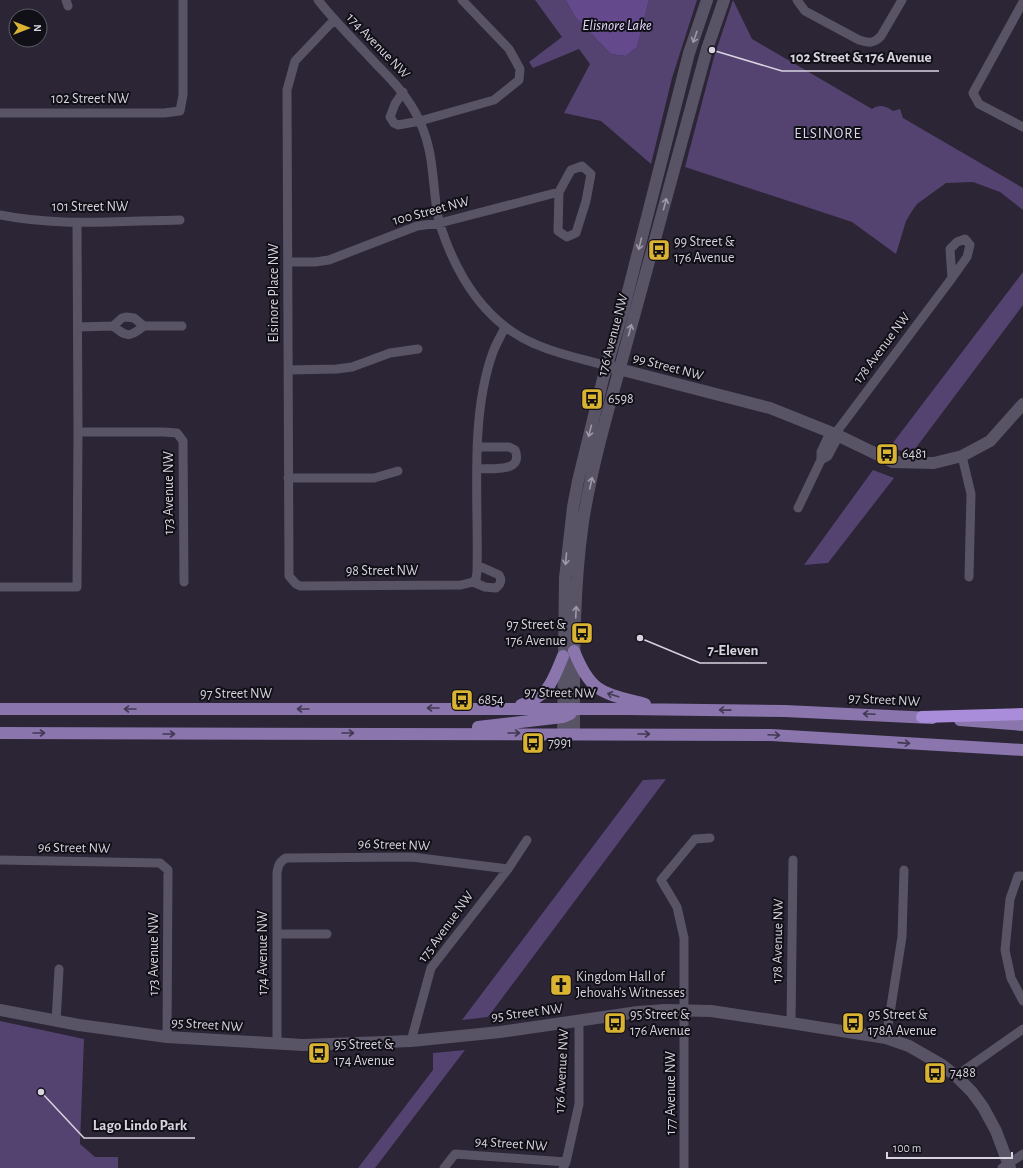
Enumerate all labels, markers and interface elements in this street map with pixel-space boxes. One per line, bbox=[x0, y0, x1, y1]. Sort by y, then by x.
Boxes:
north arrow bbox=[8, 8, 48, 48]
street label: 174 Avenue NW bbox=[344, 11, 413, 82]
water label: Elisnore Lake bbox=[582, 18, 652, 33]
text: N bbox=[32, 24, 43, 32]
one-way arrow bbox=[690, 31, 698, 43]
callout: 102 Street & 176 Avenue bbox=[782, 44, 939, 71]
text: 102 Street & 176 Avenue bbox=[790, 50, 932, 65]
street label: 102 Street NW bbox=[51, 92, 129, 106]
district label: ELSINORE bbox=[794, 126, 862, 141]
street label: 100 Street NW bbox=[391, 194, 471, 228]
one-way arrow bbox=[662, 198, 669, 211]
street label: 101 Street NW bbox=[52, 200, 129, 214]
place label: 99 Street & 176 Avenue bbox=[674, 235, 735, 265]
one-way arrow bbox=[636, 237, 643, 250]
bus stop icon: 99 Street & 176 Avenue bbox=[646, 237, 672, 263]
street label: Elsinore Place NW bbox=[267, 243, 281, 343]
street label: 176 Avenue NW bbox=[595, 292, 631, 378]
street label: 178 Avenue NW bbox=[851, 310, 913, 386]
one-way arrow bbox=[627, 323, 634, 336]
street label: 99 Street NW bbox=[631, 351, 705, 383]
bus stop icon: 6598 bbox=[579, 386, 605, 412]
place label: 6598 bbox=[608, 392, 634, 406]
one-way arrow bbox=[586, 424, 593, 437]
bus stop icon: 6481 bbox=[874, 441, 900, 467]
place label: 6481 bbox=[902, 447, 927, 461]
street label: 173 Avenue NW bbox=[162, 451, 176, 535]
one-way arrow bbox=[587, 476, 595, 489]
one-way arrow bbox=[563, 552, 570, 565]
street label: 98 Street NW bbox=[346, 564, 419, 578]
one-way arrow bbox=[572, 606, 580, 619]
place label: 97 Street & 176 Avenue bbox=[506, 618, 566, 648]
bus stop icon: 97 Street & 176 Avenue bbox=[569, 620, 595, 646]
callout: 7-Eleven bbox=[700, 636, 767, 663]
text: 7-Eleven bbox=[708, 643, 759, 658]
street label: 97 Street NW bbox=[524, 685, 597, 701]
street label: 97 Street NW bbox=[200, 687, 272, 701]
bus stop icon: 6854 bbox=[449, 687, 475, 713]
one-way arrow bbox=[607, 691, 620, 698]
street label: 97 Street NW bbox=[848, 691, 921, 709]
place label: 6854 bbox=[478, 693, 504, 707]
one-way arrow bbox=[427, 704, 440, 712]
one-way arrow bbox=[124, 705, 137, 713]
one-way arrow bbox=[297, 705, 310, 713]
one-way arrow bbox=[719, 706, 732, 714]
one-way arrow bbox=[863, 711, 876, 718]
one-way arrow bbox=[32, 729, 45, 737]
one-way arrow bbox=[341, 729, 354, 737]
one-way arrow bbox=[507, 729, 520, 737]
one-way arrow bbox=[162, 730, 175, 738]
bus stop icon: 7991 bbox=[520, 730, 546, 756]
one-way arrow bbox=[637, 730, 650, 738]
one-way arrow bbox=[767, 731, 780, 739]
place label: 7991 bbox=[548, 736, 572, 750]
one-way arrow bbox=[897, 739, 910, 747]
street label: 96 Street NW bbox=[357, 837, 431, 853]
street label: 96 Street NW bbox=[38, 840, 111, 856]
street label: 175 Avenue NW bbox=[416, 889, 477, 965]
street label: 178 Avenue NW bbox=[770, 898, 786, 983]
street label: 174 Avenue NW bbox=[256, 910, 270, 995]
street label: 173 Avenue NW bbox=[147, 912, 161, 996]
place label: Kingdom Hall of Jehovah's Witnesses bbox=[576, 970, 685, 1000]
church icon: Kingdom Hall of Jehovah's Witnesses bbox=[548, 972, 574, 998]
street label: 95 Street NW bbox=[490, 1002, 564, 1024]
place label: 95 Street & 176 Avenue bbox=[630, 1008, 690, 1038]
place label: 95 Street & 178A Avenue bbox=[868, 1008, 937, 1038]
bus stop icon: 95 Street & 176 Avenue bbox=[602, 1010, 628, 1036]
bus stop icon: 95 Street & 178A Avenue bbox=[840, 1010, 866, 1036]
street label: 95 Street NW bbox=[171, 1016, 244, 1035]
street label: 176 Avenue NW bbox=[553, 1028, 571, 1114]
place label: 95 Street & 174 Avenue bbox=[334, 1038, 395, 1068]
bus stop icon: 95 Street & 174 Avenue bbox=[306, 1040, 332, 1066]
street label: 177 Avenue NW bbox=[664, 1051, 678, 1135]
bus stop icon: 7488 bbox=[922, 1060, 948, 1086]
place label: 7488 bbox=[950, 1066, 976, 1080]
callout: Lago Lindo Park bbox=[84, 1111, 195, 1138]
text: Lago Lindo Park bbox=[93, 1118, 188, 1133]
street label: 94 Street NW bbox=[474, 1134, 548, 1154]
scale bar bbox=[887, 1134, 1012, 1160]
text: 100 m bbox=[893, 1142, 921, 1154]

